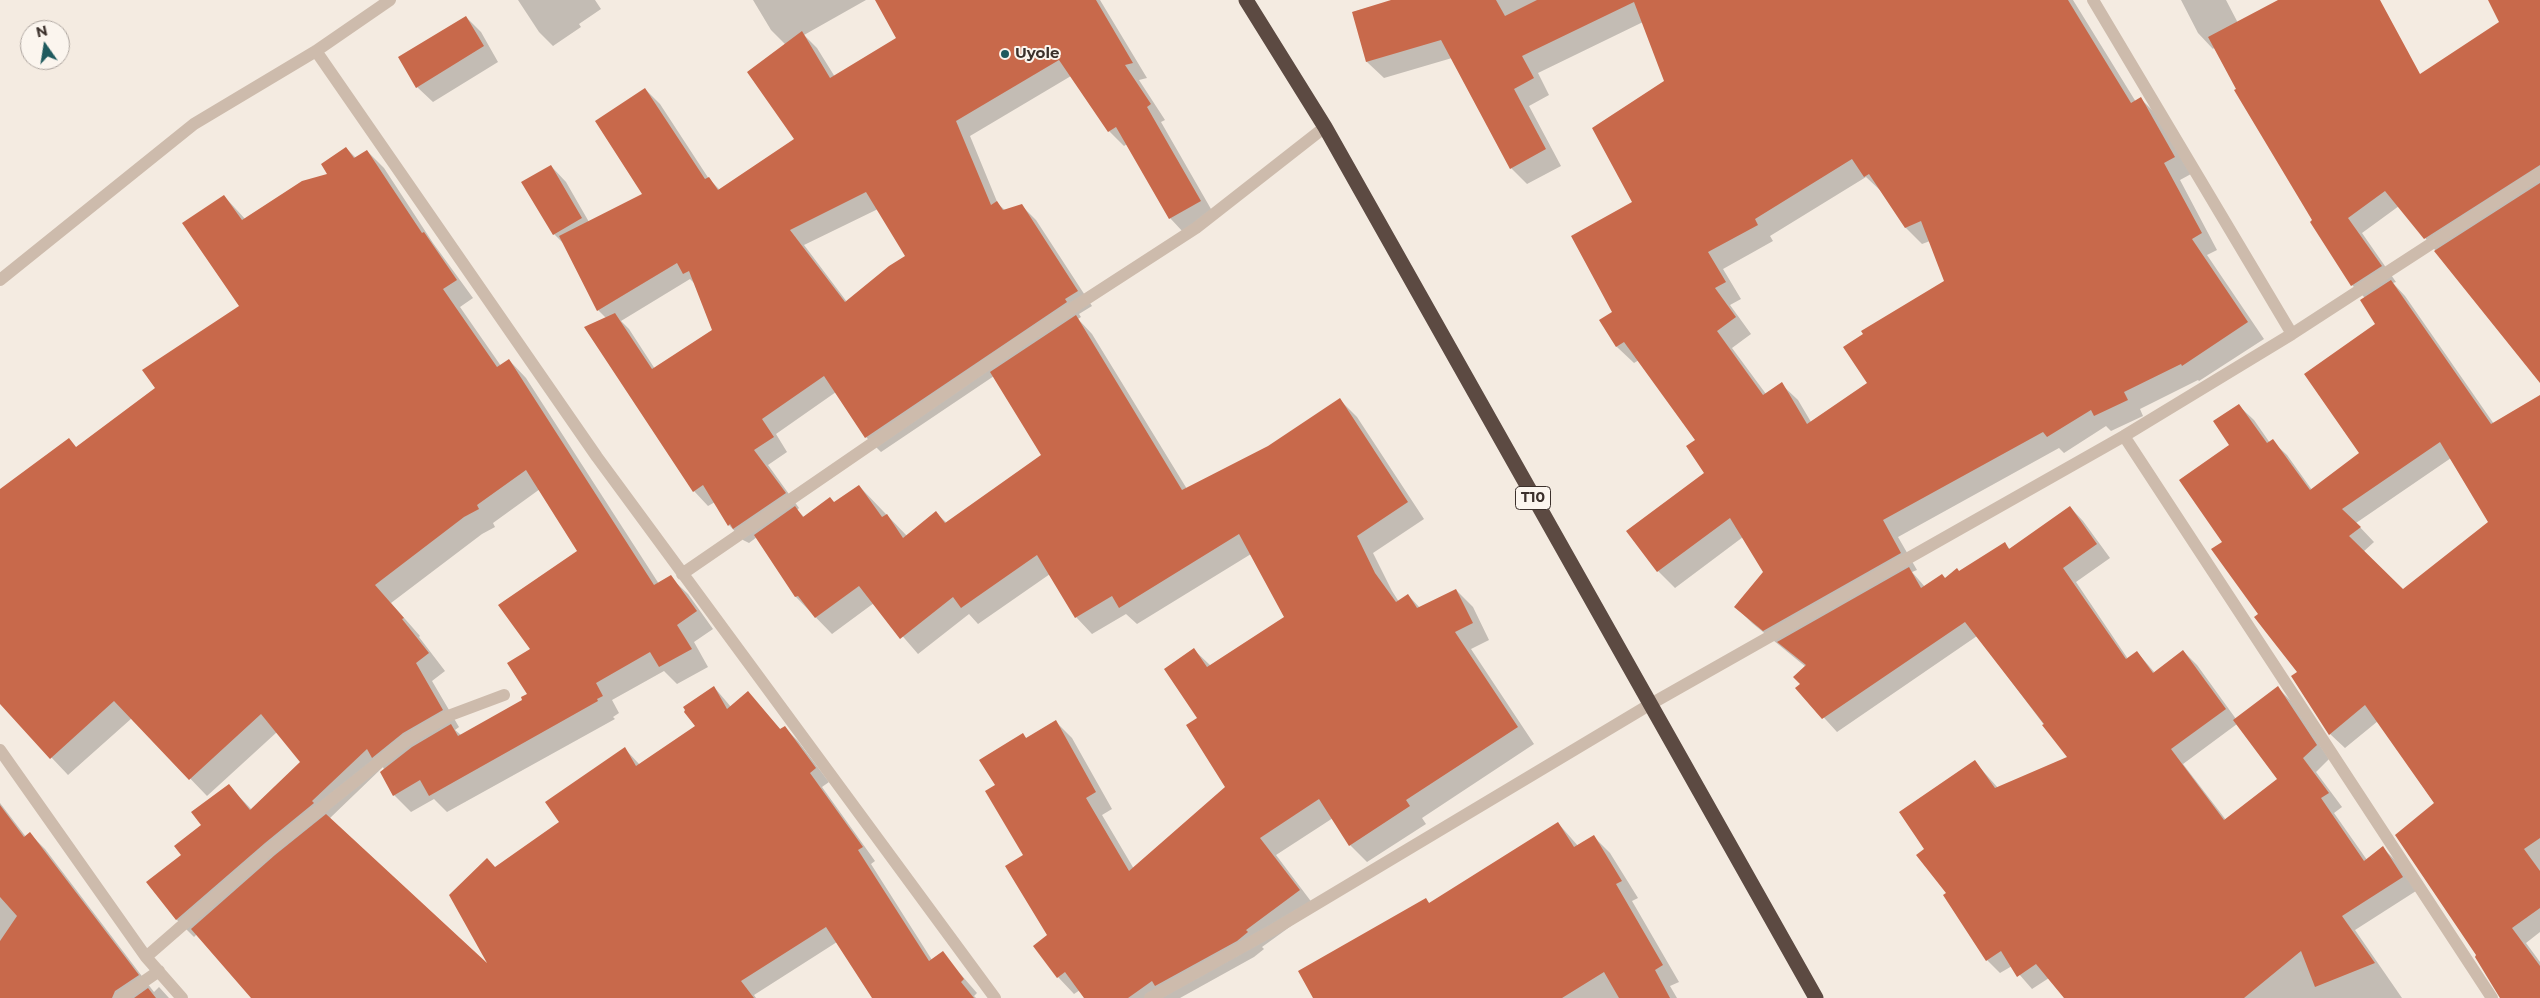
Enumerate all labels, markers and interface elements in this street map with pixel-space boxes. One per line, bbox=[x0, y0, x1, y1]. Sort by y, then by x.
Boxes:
north arrow bbox=[20, 20, 70, 70]
text: N bbox=[34, 21, 49, 41]
place label: Uyole bbox=[1015, 45, 1059, 63]
marker: Uyole bbox=[999, 48, 1011, 60]
road number: T10 bbox=[1516, 486, 1550, 509]

